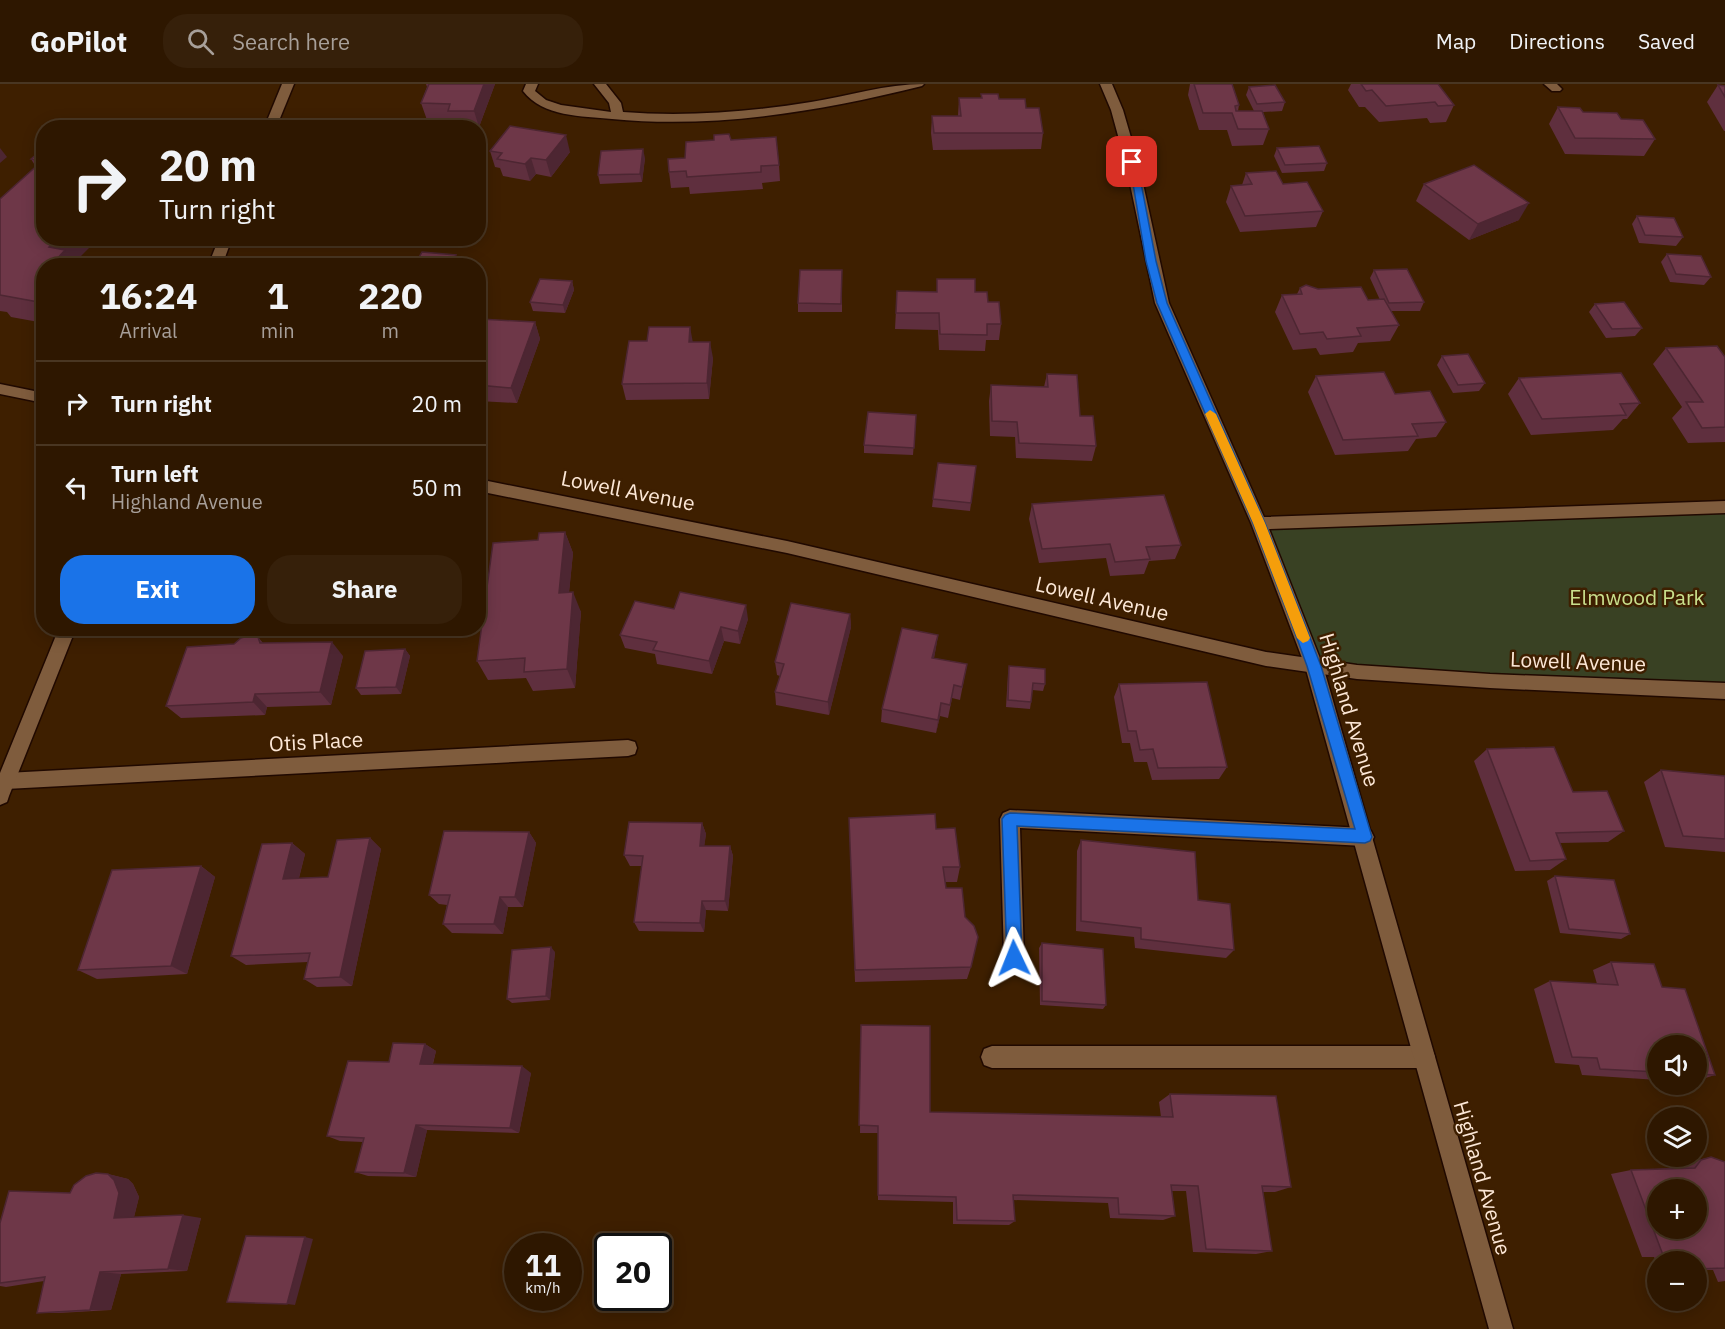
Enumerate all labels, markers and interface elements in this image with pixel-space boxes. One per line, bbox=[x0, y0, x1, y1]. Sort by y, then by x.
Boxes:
search box bbox=[163, 14, 583, 68]
text: GoPilot bbox=[30, 23, 127, 60]
icon: search bbox=[184, 25, 217, 58]
text: Search here bbox=[232, 27, 350, 56]
text: Map bbox=[1436, 27, 1476, 55]
text: Directions bbox=[1509, 27, 1605, 55]
text: Saved bbox=[1638, 27, 1695, 55]
pin bbox=[1106, 136, 1157, 187]
text: 20 m bbox=[159, 138, 257, 193]
icon: right bbox=[60, 144, 138, 222]
icon: arrive bbox=[1115, 145, 1148, 178]
text: Turn right bbox=[159, 191, 276, 226]
text: 16:24 bbox=[99, 272, 198, 319]
text: 1 bbox=[267, 272, 289, 319]
text: 220 bbox=[358, 272, 423, 319]
text: Arrival bbox=[119, 317, 178, 344]
text: min bbox=[261, 317, 295, 344]
text: m bbox=[382, 317, 399, 344]
icon: right bbox=[60, 387, 93, 420]
text: Turn right bbox=[111, 389, 212, 418]
text: 20 m bbox=[411, 389, 462, 418]
text: Turn left bbox=[111, 459, 199, 488]
street label: Lowell Avenue bbox=[559, 463, 698, 517]
icon: left bbox=[60, 471, 93, 504]
text: 50 m bbox=[411, 473, 462, 502]
text: Highland Avenue bbox=[111, 488, 263, 515]
button: Exit bbox=[60, 555, 255, 624]
button: Share bbox=[267, 555, 462, 624]
street label: Lowell Avenue bbox=[1033, 569, 1172, 627]
park label: Elmwood Park bbox=[1569, 583, 1705, 611]
street label: Highland Avenue bbox=[1313, 629, 1387, 790]
street label: Lowell Avenue bbox=[1510, 645, 1646, 677]
street label: Otis Place bbox=[268, 725, 364, 757]
position arrow bbox=[982, 926, 1046, 990]
map controls bbox=[1647, 1035, 1707, 1311]
button: sound bbox=[1647, 1035, 1707, 1095]
street label: Highland Avenue bbox=[1448, 1097, 1518, 1258]
button: layers bbox=[1647, 1107, 1707, 1167]
button: + bbox=[1647, 1179, 1707, 1239]
speed limit sign: 20 bbox=[594, 1233, 672, 1311]
text: 11 bbox=[525, 1245, 561, 1284]
button: − bbox=[1647, 1251, 1707, 1311]
text: km/h bbox=[525, 1278, 561, 1297]

